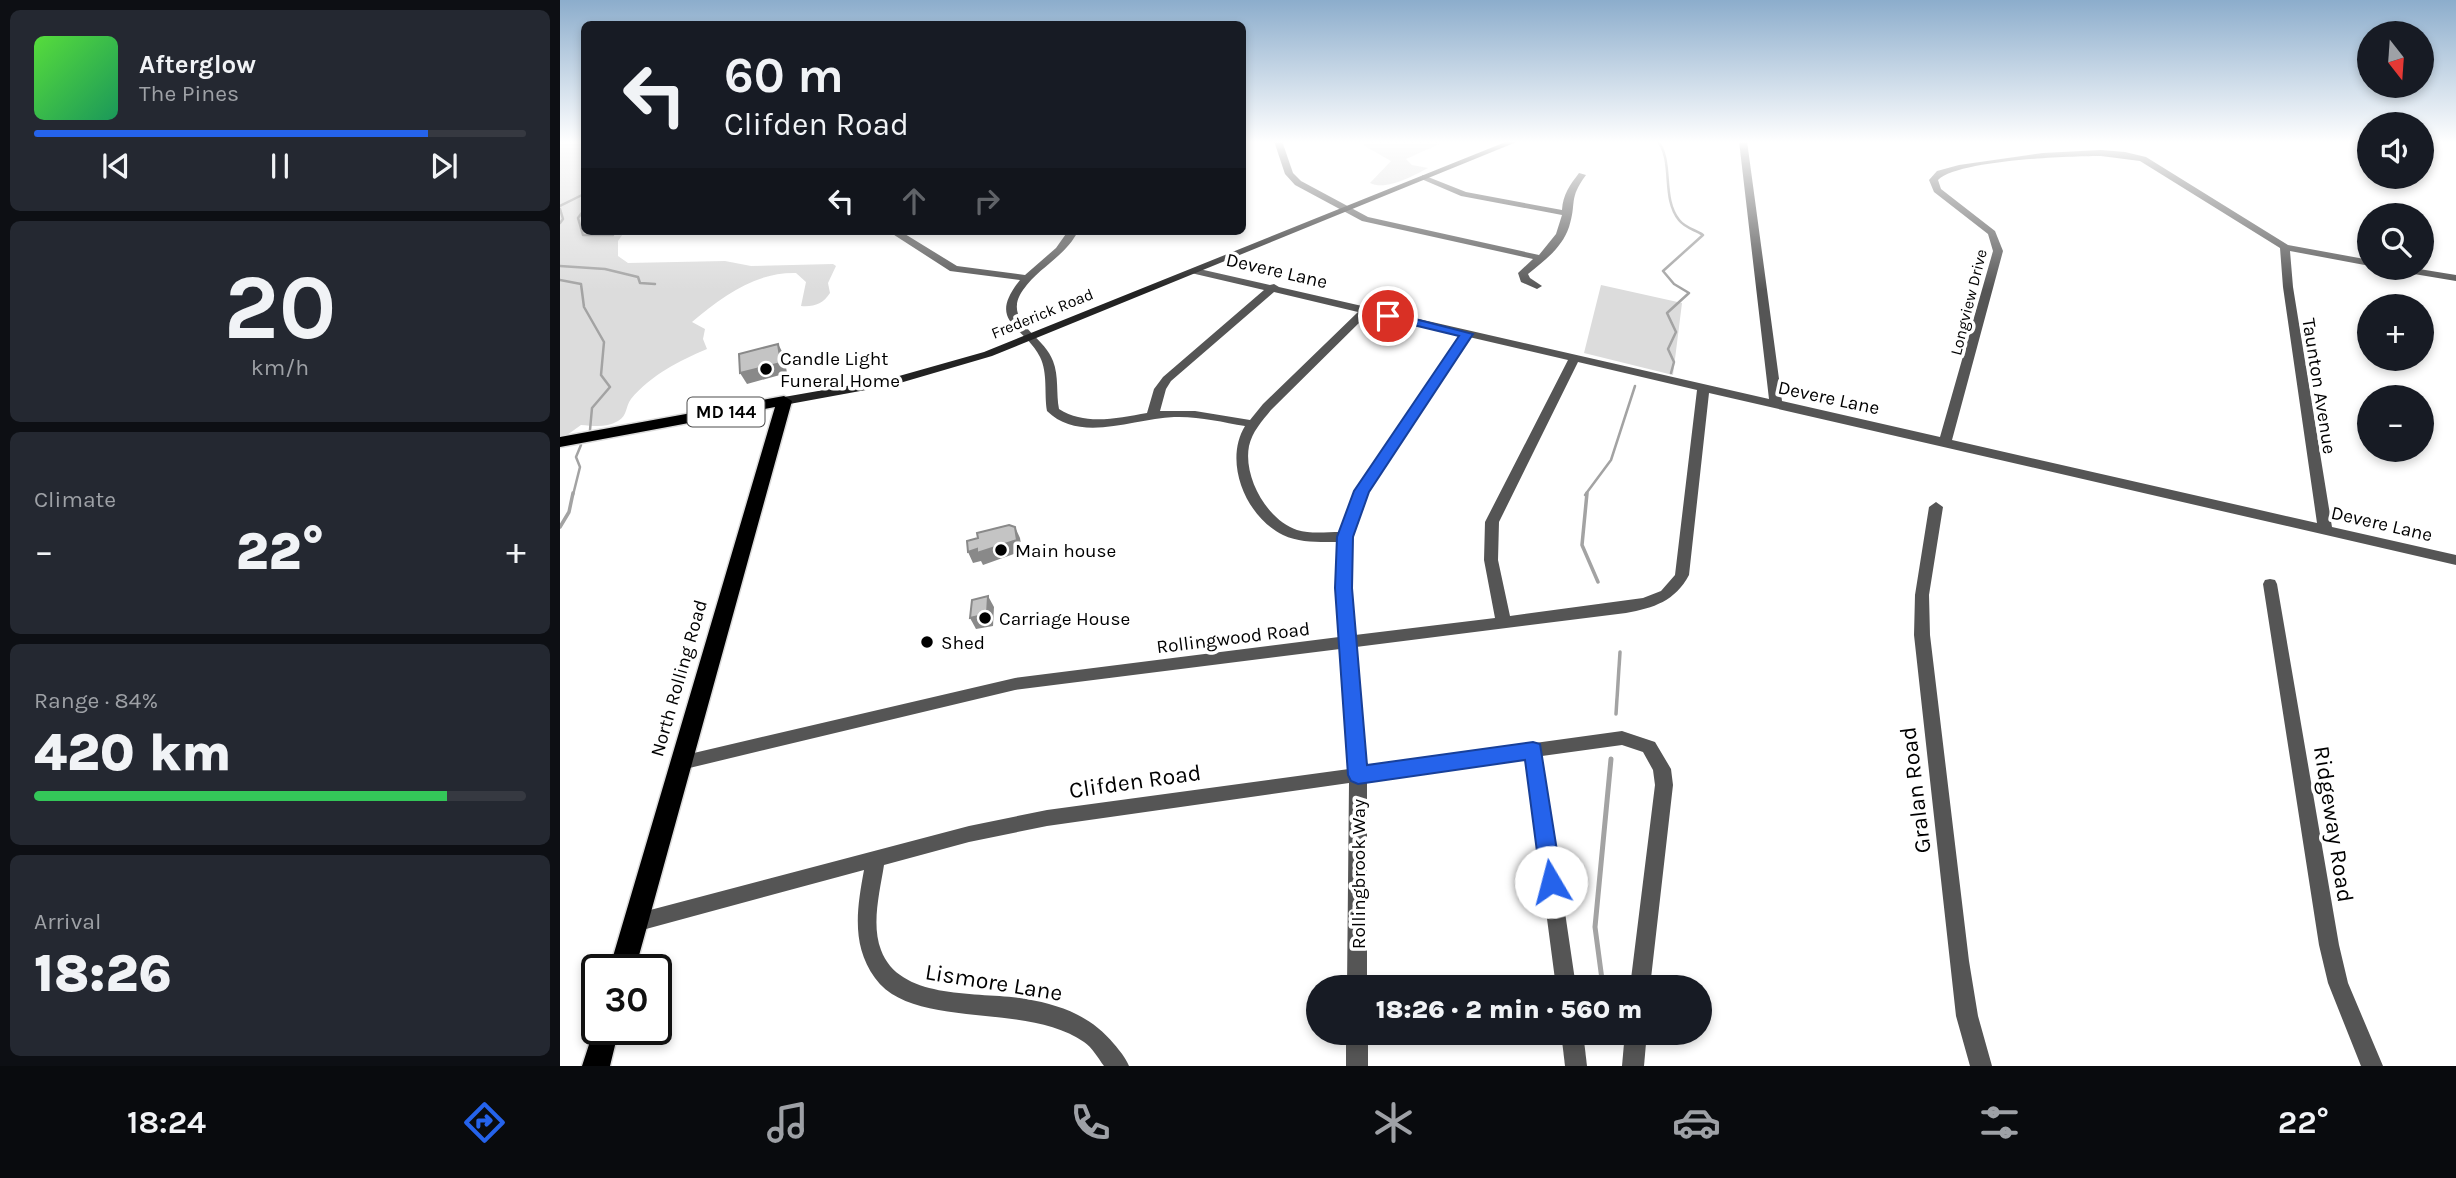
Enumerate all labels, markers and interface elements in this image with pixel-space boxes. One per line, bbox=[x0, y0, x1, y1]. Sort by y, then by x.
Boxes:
north arrow bbox=[2357, 21, 2434, 98]
map controls bbox=[2357, 21, 2434, 462]
text: 60 m bbox=[724, 47, 844, 104]
text: Afterglow bbox=[139, 49, 256, 80]
icon: left bbox=[609, 49, 700, 140]
text: The Pines bbox=[139, 80, 239, 107]
text: Clifden Road bbox=[724, 106, 909, 143]
button: sound bbox=[2357, 112, 2434, 189]
icon: previous bbox=[97, 147, 135, 185]
icon: pause bbox=[261, 147, 299, 185]
icon: next bbox=[425, 147, 463, 185]
icon: left bbox=[822, 182, 860, 220]
icon: ahead bbox=[895, 182, 933, 220]
icon: right bbox=[968, 182, 1006, 220]
button: search bbox=[2357, 203, 2434, 280]
street label: Longview Drive bbox=[1946, 247, 1991, 357]
street label: Devere Lane bbox=[1224, 249, 1330, 293]
text: 20 bbox=[224, 255, 336, 361]
street label: Frederick Road bbox=[988, 284, 1096, 343]
pin bbox=[1358, 286, 1418, 346]
button: + bbox=[2357, 294, 2434, 371]
icon: arrive bbox=[1369, 297, 1407, 335]
street label: Taunton Avenue bbox=[2297, 317, 2341, 456]
place label: Candle Light Funeral Home bbox=[780, 348, 900, 392]
text: km/h bbox=[251, 354, 309, 381]
marker: Candle Light Funeral Home bbox=[758, 361, 774, 377]
street label: Devere Lane bbox=[1776, 376, 1882, 419]
button: − bbox=[2357, 385, 2434, 462]
road number: MD 144 bbox=[688, 398, 764, 426]
text: Climate bbox=[34, 486, 116, 513]
street label: Devere Lane bbox=[2329, 502, 2435, 546]
text: 22° bbox=[236, 521, 324, 582]
text: − bbox=[34, 529, 54, 574]
text: + bbox=[506, 529, 526, 574]
place label: Main house bbox=[1015, 540, 1116, 562]
marker: Main house bbox=[993, 542, 1009, 558]
street label: North Rolling Road bbox=[646, 597, 712, 759]
place label: Carriage House bbox=[999, 608, 1130, 630]
marker: Carriage House bbox=[977, 610, 993, 626]
street label: Rollingwood Road bbox=[1155, 618, 1311, 658]
place label: Shed bbox=[941, 632, 985, 654]
marker: Shed bbox=[919, 634, 935, 650]
text: Range · 84% bbox=[34, 687, 158, 714]
text: 420 km bbox=[34, 722, 231, 783]
street label: Gralan Road bbox=[1894, 725, 1937, 855]
street label: Ridgeway Road bbox=[2308, 744, 2359, 904]
street label: Clifden Road bbox=[1067, 759, 1203, 804]
street label: Rollingbrook Way bbox=[1348, 799, 1370, 949]
position arrow bbox=[1514, 845, 1588, 919]
text: Arrival bbox=[34, 908, 101, 935]
text: 18:26 bbox=[34, 943, 172, 1004]
speed limit sign: 30 bbox=[581, 954, 672, 1045]
street label: Lismore Lane bbox=[923, 958, 1064, 1007]
text: 18:26 · 2 min · 560 m bbox=[1376, 994, 1642, 1025]
icon: directions bbox=[460, 1098, 509, 1147]
icon: music bbox=[763, 1098, 812, 1147]
icon: phone bbox=[1066, 1098, 1115, 1147]
icon: climate bbox=[1369, 1098, 1418, 1147]
icon: car bbox=[1672, 1098, 1721, 1147]
icon: filters bbox=[1975, 1098, 2024, 1147]
text: 18:24 bbox=[127, 1104, 206, 1141]
text: 22° bbox=[2278, 1104, 2329, 1141]

